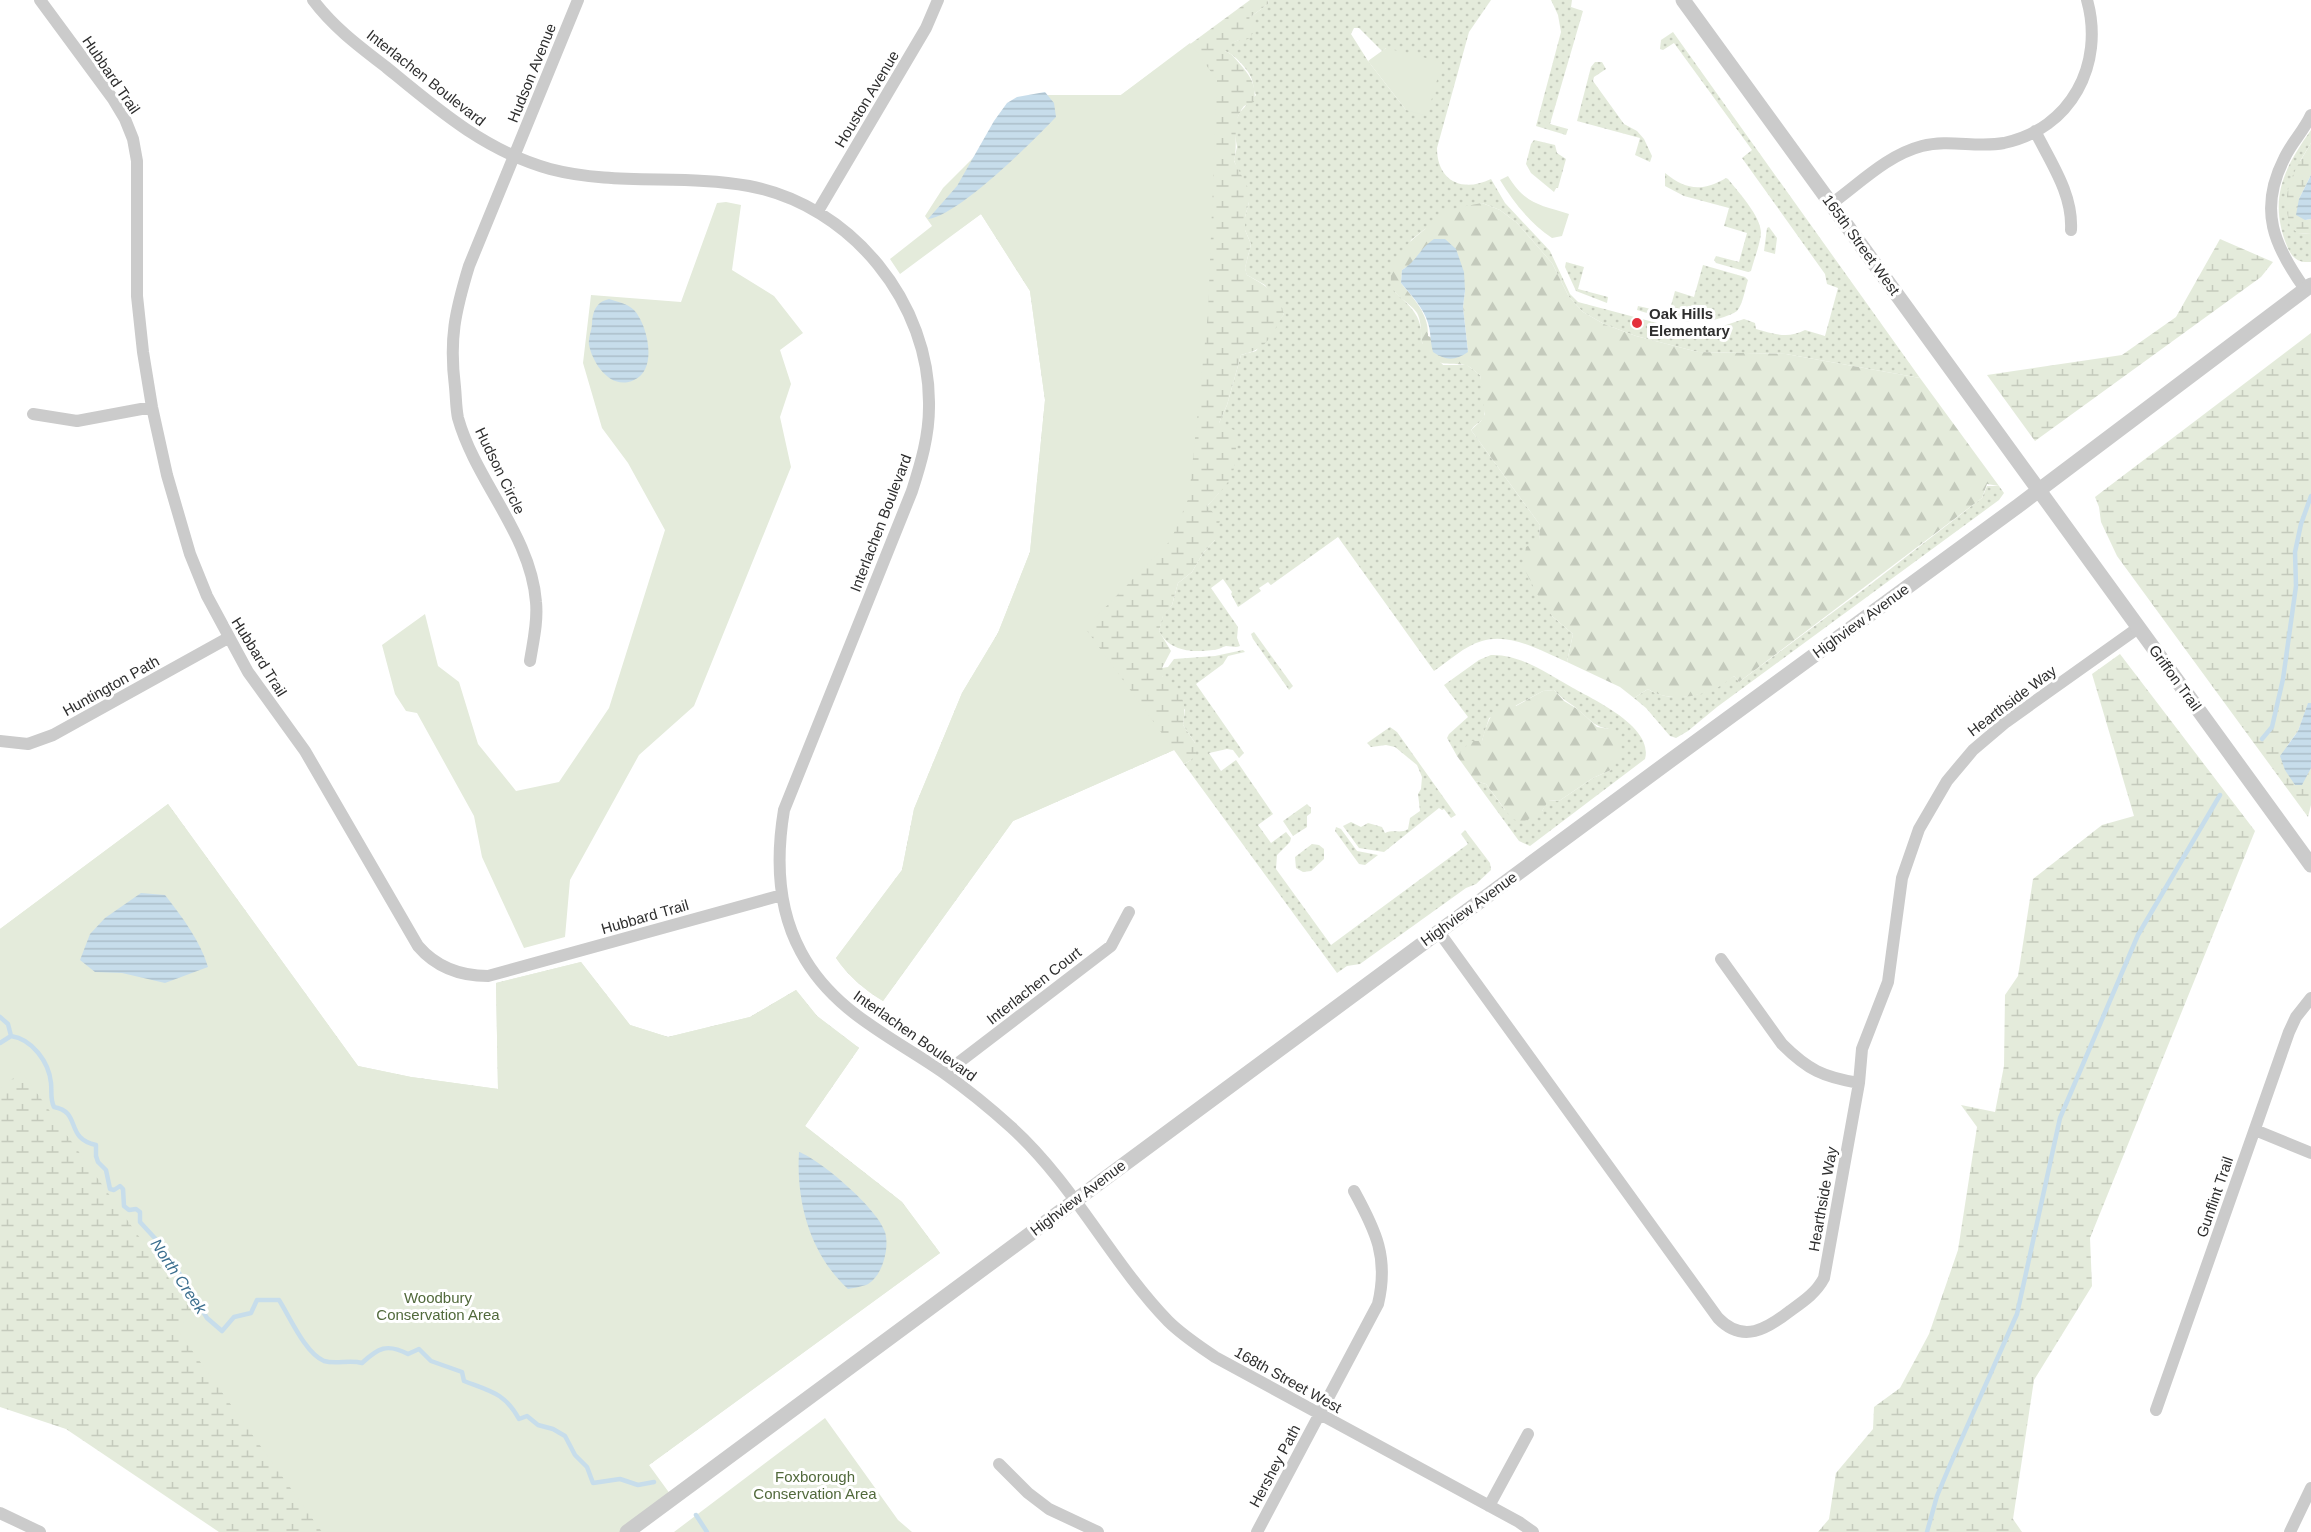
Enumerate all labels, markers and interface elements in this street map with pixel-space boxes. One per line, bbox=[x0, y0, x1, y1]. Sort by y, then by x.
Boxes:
street label: Hudson Avenue bbox=[504, 21, 559, 125]
street label: Interlachen Boulevard bbox=[364, 26, 489, 129]
street label: Hubbard Trail bbox=[79, 33, 144, 117]
street label: Houston Avenue bbox=[831, 47, 902, 150]
street label: 165th Street West bbox=[1819, 191, 1904, 299]
place label: Oak Hills Elementary bbox=[1649, 305, 1731, 339]
marker: Oak Hills Elementary bbox=[1630, 316, 1644, 330]
street label: Hudson Circle bbox=[472, 425, 529, 517]
street label: Interlachen Boulevard bbox=[846, 452, 915, 594]
street label: Highview Avenue bbox=[1809, 580, 1912, 661]
street label: Hubbard Trail bbox=[228, 614, 290, 699]
street label: Griffon Trail bbox=[2146, 641, 2205, 714]
street label: Huntington Path bbox=[60, 652, 162, 719]
street label: Hearthside Way bbox=[1964, 662, 2060, 739]
street label: Highview Avenue bbox=[1417, 868, 1520, 949]
street label: Hubbard Trail bbox=[599, 896, 690, 937]
street label: Interlachen Court bbox=[983, 943, 1085, 1028]
street label: Interlachen Boulevard bbox=[851, 987, 980, 1084]
street label: Hearthside Way bbox=[1805, 1145, 1840, 1253]
street label: Gunflint Trail bbox=[2193, 1154, 2236, 1239]
street label: Highview Avenue bbox=[1027, 1156, 1129, 1239]
water label: North Creek bbox=[147, 1236, 210, 1318]
park label: Woodbury Conservation Area bbox=[376, 1289, 500, 1323]
street label: 168th Street West bbox=[1232, 1343, 1345, 1416]
street label: Hershey Path bbox=[1246, 1422, 1303, 1510]
park label: Foxborough Conservation Area bbox=[753, 1468, 877, 1502]

